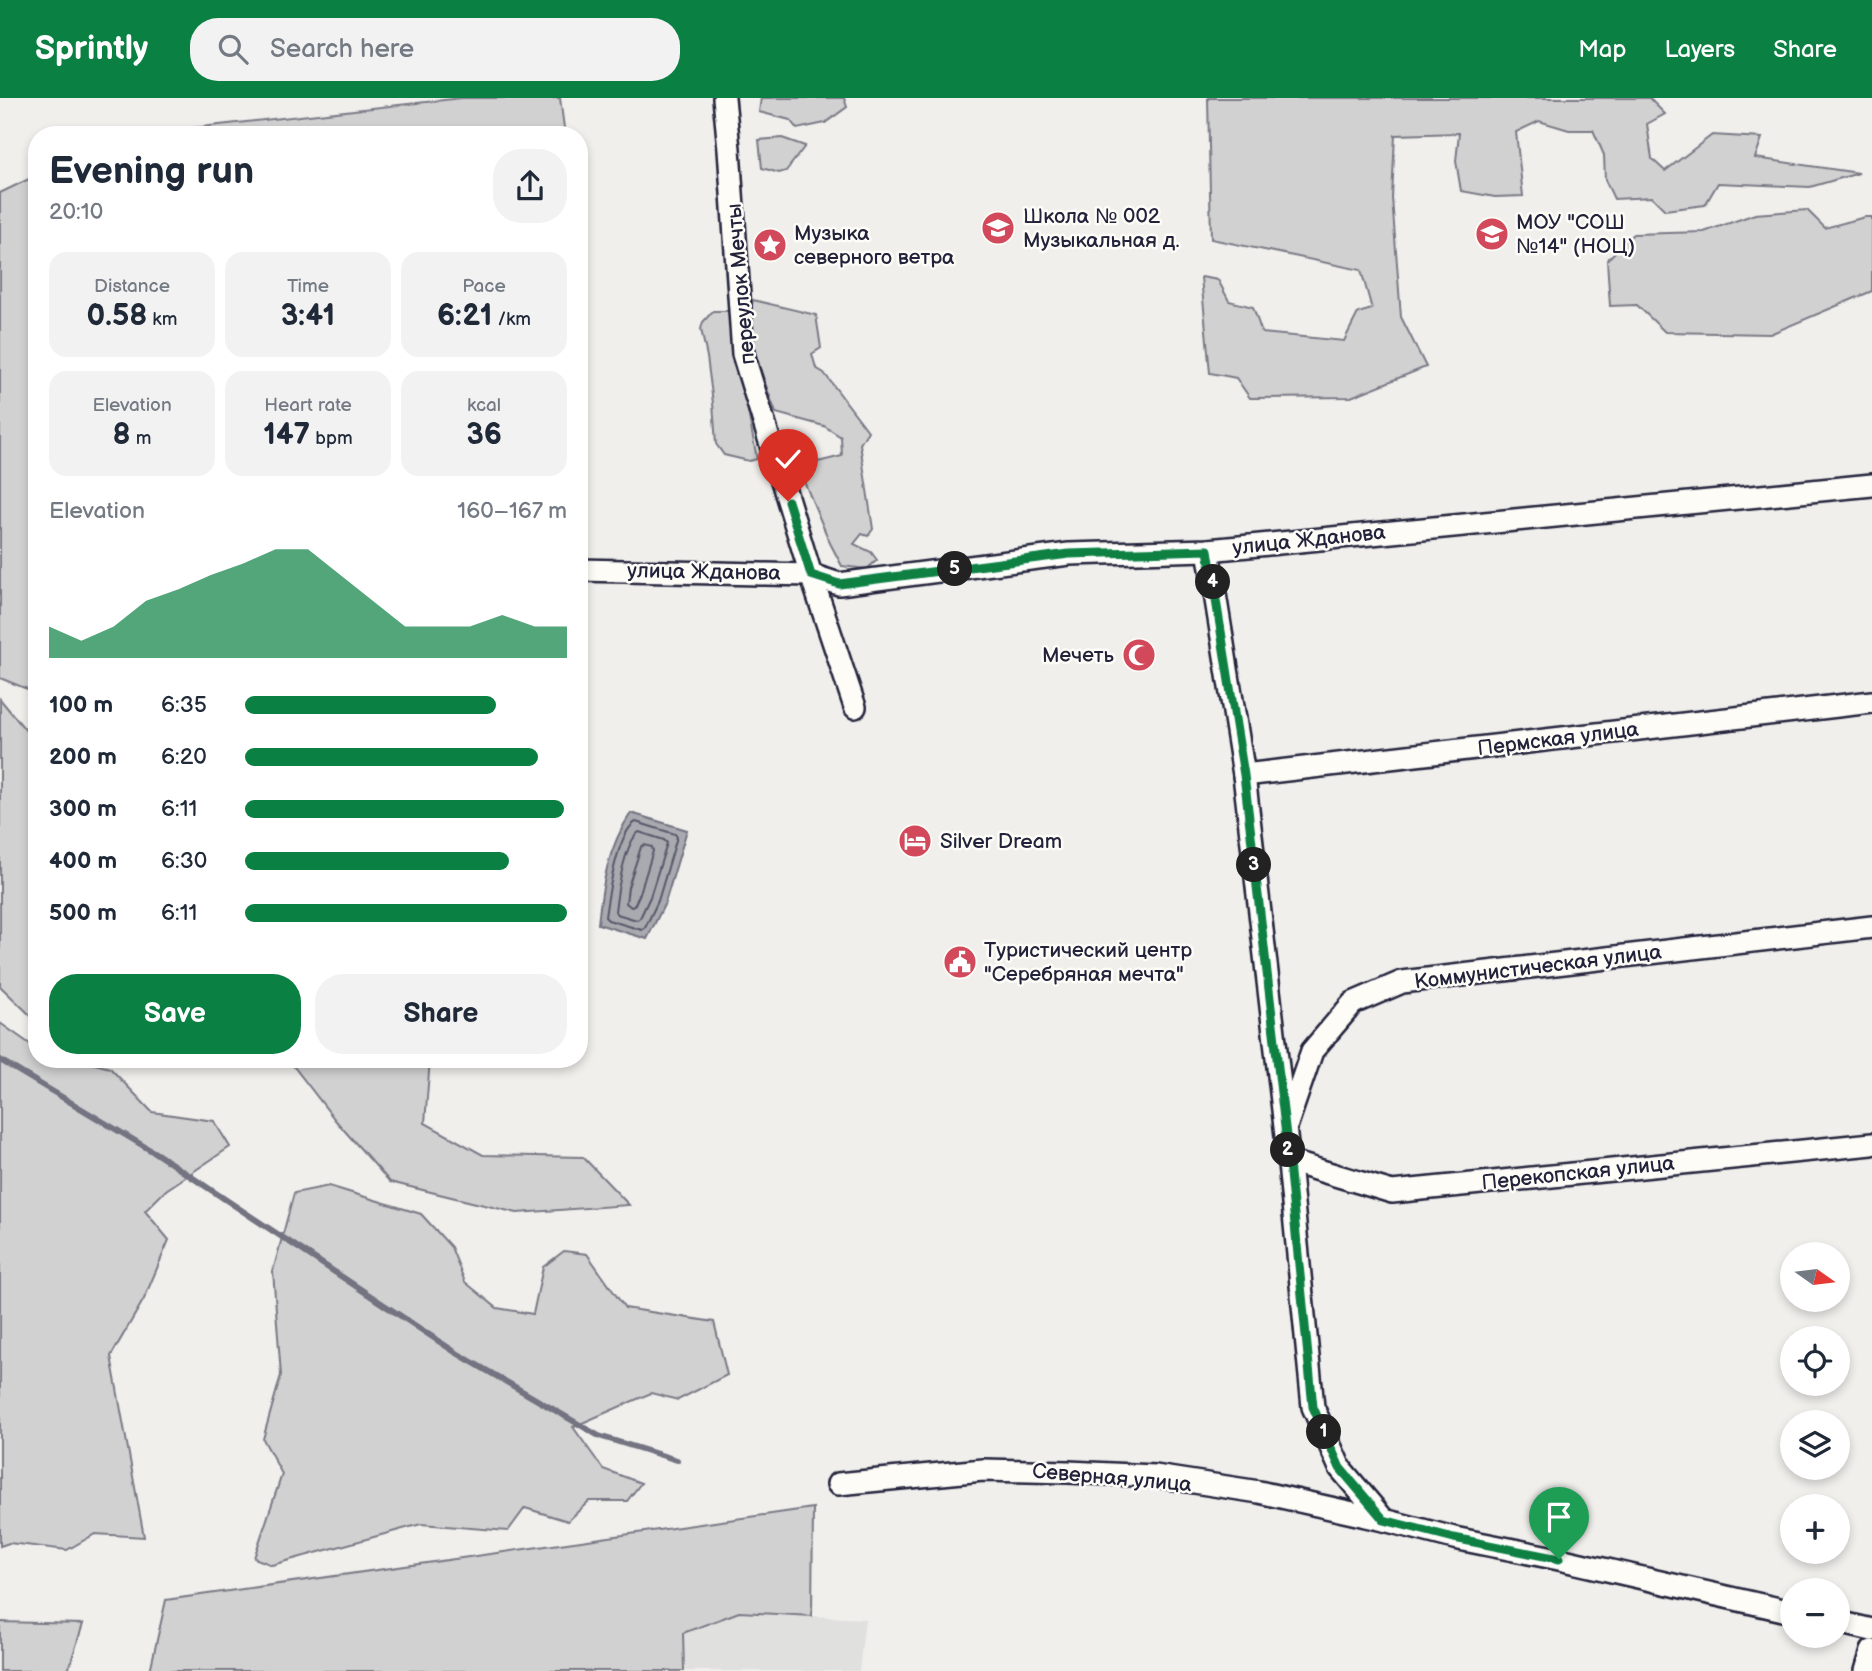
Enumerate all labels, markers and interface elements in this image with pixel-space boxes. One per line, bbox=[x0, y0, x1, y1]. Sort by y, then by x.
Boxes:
search box bbox=[190, 18, 680, 81]
text: Sprintly bbox=[35, 29, 148, 69]
icon: search bbox=[214, 30, 252, 68]
text: Search here bbox=[270, 34, 414, 65]
text: Map bbox=[1578, 35, 1626, 64]
text: Layers bbox=[1664, 35, 1735, 64]
text: Share bbox=[1773, 35, 1837, 64]
text: Evening run bbox=[49, 149, 254, 194]
button: share bbox=[493, 149, 567, 223]
text: 20:10 bbox=[49, 198, 103, 226]
street label: переулок Мечты bbox=[721, 202, 761, 366]
place label: Школа № 002 Музыкальная д. bbox=[1023, 204, 1179, 253]
school or university icon: Школа № 002 Музыкальная д. bbox=[979, 209, 1017, 247]
place label: МОУ "СОШ №14" (НОЦ) bbox=[1516, 210, 1635, 259]
school or university icon: МОУ "СОШ №14" (НОЦ) bbox=[1473, 215, 1511, 253]
place label: Музыка северного ветра bbox=[794, 221, 955, 270]
place icon: Музыка северного ветра bbox=[751, 226, 789, 264]
text: Distance bbox=[94, 275, 170, 298]
text: Time bbox=[287, 275, 329, 298]
text: Pace bbox=[462, 275, 506, 298]
text: 0.58 bbox=[87, 298, 147, 334]
text: 3:41 bbox=[281, 298, 335, 334]
text: 6:21 bbox=[437, 298, 492, 334]
text: km bbox=[147, 308, 177, 331]
text: /km bbox=[492, 308, 531, 331]
text: Elevation bbox=[92, 394, 172, 417]
text: Heart rate bbox=[264, 394, 352, 417]
text: kcal bbox=[467, 394, 501, 417]
text: 8 bbox=[113, 417, 131, 453]
text: 147 bbox=[263, 417, 310, 453]
text: 36 bbox=[466, 417, 502, 453]
text: m bbox=[131, 427, 151, 450]
text: bpm bbox=[310, 427, 353, 450]
pin bbox=[758, 429, 818, 501]
icon: check bbox=[769, 440, 807, 478]
text: Elevation bbox=[49, 497, 145, 525]
text: 160–167 m bbox=[457, 497, 567, 525]
street label: улица Жданова bbox=[1231, 519, 1387, 560]
pin: 5 bbox=[937, 552, 972, 587]
text: 5 bbox=[949, 557, 960, 580]
street label: улица Жданова bbox=[627, 558, 782, 586]
pin: 4 bbox=[1196, 564, 1230, 600]
text: 4 bbox=[1207, 570, 1218, 593]
mosque icon: Мечеть bbox=[1120, 636, 1158, 674]
place label: Мечеть bbox=[1042, 643, 1115, 668]
text: 100 m bbox=[49, 691, 113, 719]
text: 6:35 bbox=[161, 691, 207, 719]
street label: Пермская улица bbox=[1476, 717, 1641, 761]
text: 200 m bbox=[49, 743, 117, 771]
text: 6:20 bbox=[161, 743, 207, 771]
text: 300 m bbox=[49, 795, 117, 823]
text: 6:11 bbox=[161, 795, 198, 823]
hotel icon: Silver Dream bbox=[896, 822, 934, 860]
place label: Silver Dream bbox=[940, 829, 1062, 854]
text: 400 m bbox=[49, 847, 117, 875]
text: 6:30 bbox=[161, 847, 207, 875]
pin: 3 bbox=[1236, 848, 1272, 882]
text: 3 bbox=[1248, 853, 1259, 876]
text: 500 m bbox=[49, 899, 117, 927]
text: 6:11 bbox=[161, 899, 198, 927]
place label: Туристический центр "Серебряная мечта" bbox=[984, 938, 1192, 987]
street label: Коммунистическая улица bbox=[1413, 939, 1664, 995]
public building icon: Туристический центр "Серебряная мечта" bbox=[941, 943, 979, 981]
button: Save bbox=[49, 974, 301, 1054]
button: Share bbox=[315, 974, 567, 1054]
pin: 2 bbox=[1270, 1132, 1306, 1168]
text: 2 bbox=[1282, 1138, 1293, 1161]
street label: Перекопская улица bbox=[1480, 1150, 1676, 1196]
north arrow bbox=[1780, 1242, 1850, 1312]
map controls bbox=[1780, 1242, 1850, 1648]
button: locate bbox=[1780, 1326, 1850, 1396]
button: layers bbox=[1780, 1410, 1850, 1480]
pin: 1 bbox=[1306, 1414, 1342, 1450]
text: 1 bbox=[1320, 1420, 1328, 1443]
street label: Северная улица bbox=[1031, 1459, 1193, 1497]
pin bbox=[1529, 1487, 1589, 1559]
button: + bbox=[1780, 1494, 1850, 1564]
icon: arrive bbox=[1540, 1498, 1578, 1536]
button: − bbox=[1780, 1578, 1850, 1648]

